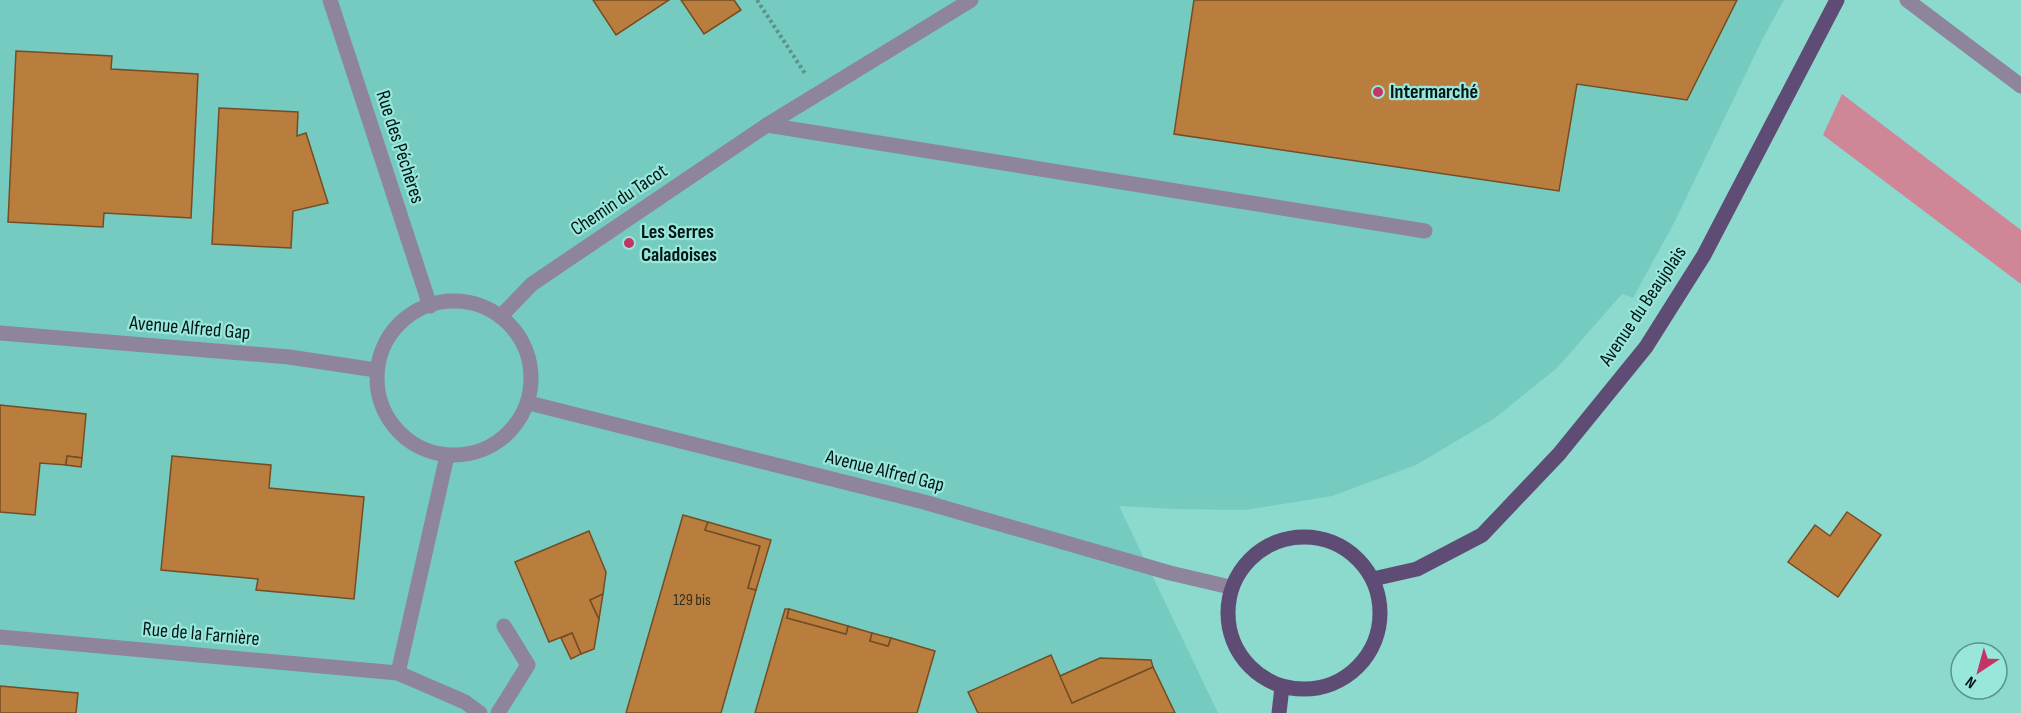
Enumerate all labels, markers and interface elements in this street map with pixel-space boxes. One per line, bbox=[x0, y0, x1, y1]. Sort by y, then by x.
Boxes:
place label: Intermarché bbox=[1390, 80, 1478, 104]
marker: Intermarché bbox=[1371, 85, 1385, 99]
street label: Rue des Péchères bbox=[370, 88, 430, 206]
street label: Chemin du Tacot bbox=[566, 159, 672, 241]
place label: Les Serres Caladoises bbox=[641, 220, 717, 267]
marker: Les Serres Caladoises bbox=[622, 236, 636, 250]
street label: Avenue du Beaujolais bbox=[1594, 242, 1692, 371]
street label: Avenue Alfred Gap bbox=[128, 311, 251, 345]
street label: Avenue Alfred Gap bbox=[822, 444, 947, 497]
house number: 129 bis bbox=[673, 591, 711, 610]
street label: Rue de la Farnière bbox=[141, 617, 261, 651]
north arrow bbox=[1949, 641, 2009, 701]
text: N bbox=[1962, 672, 1980, 692]

